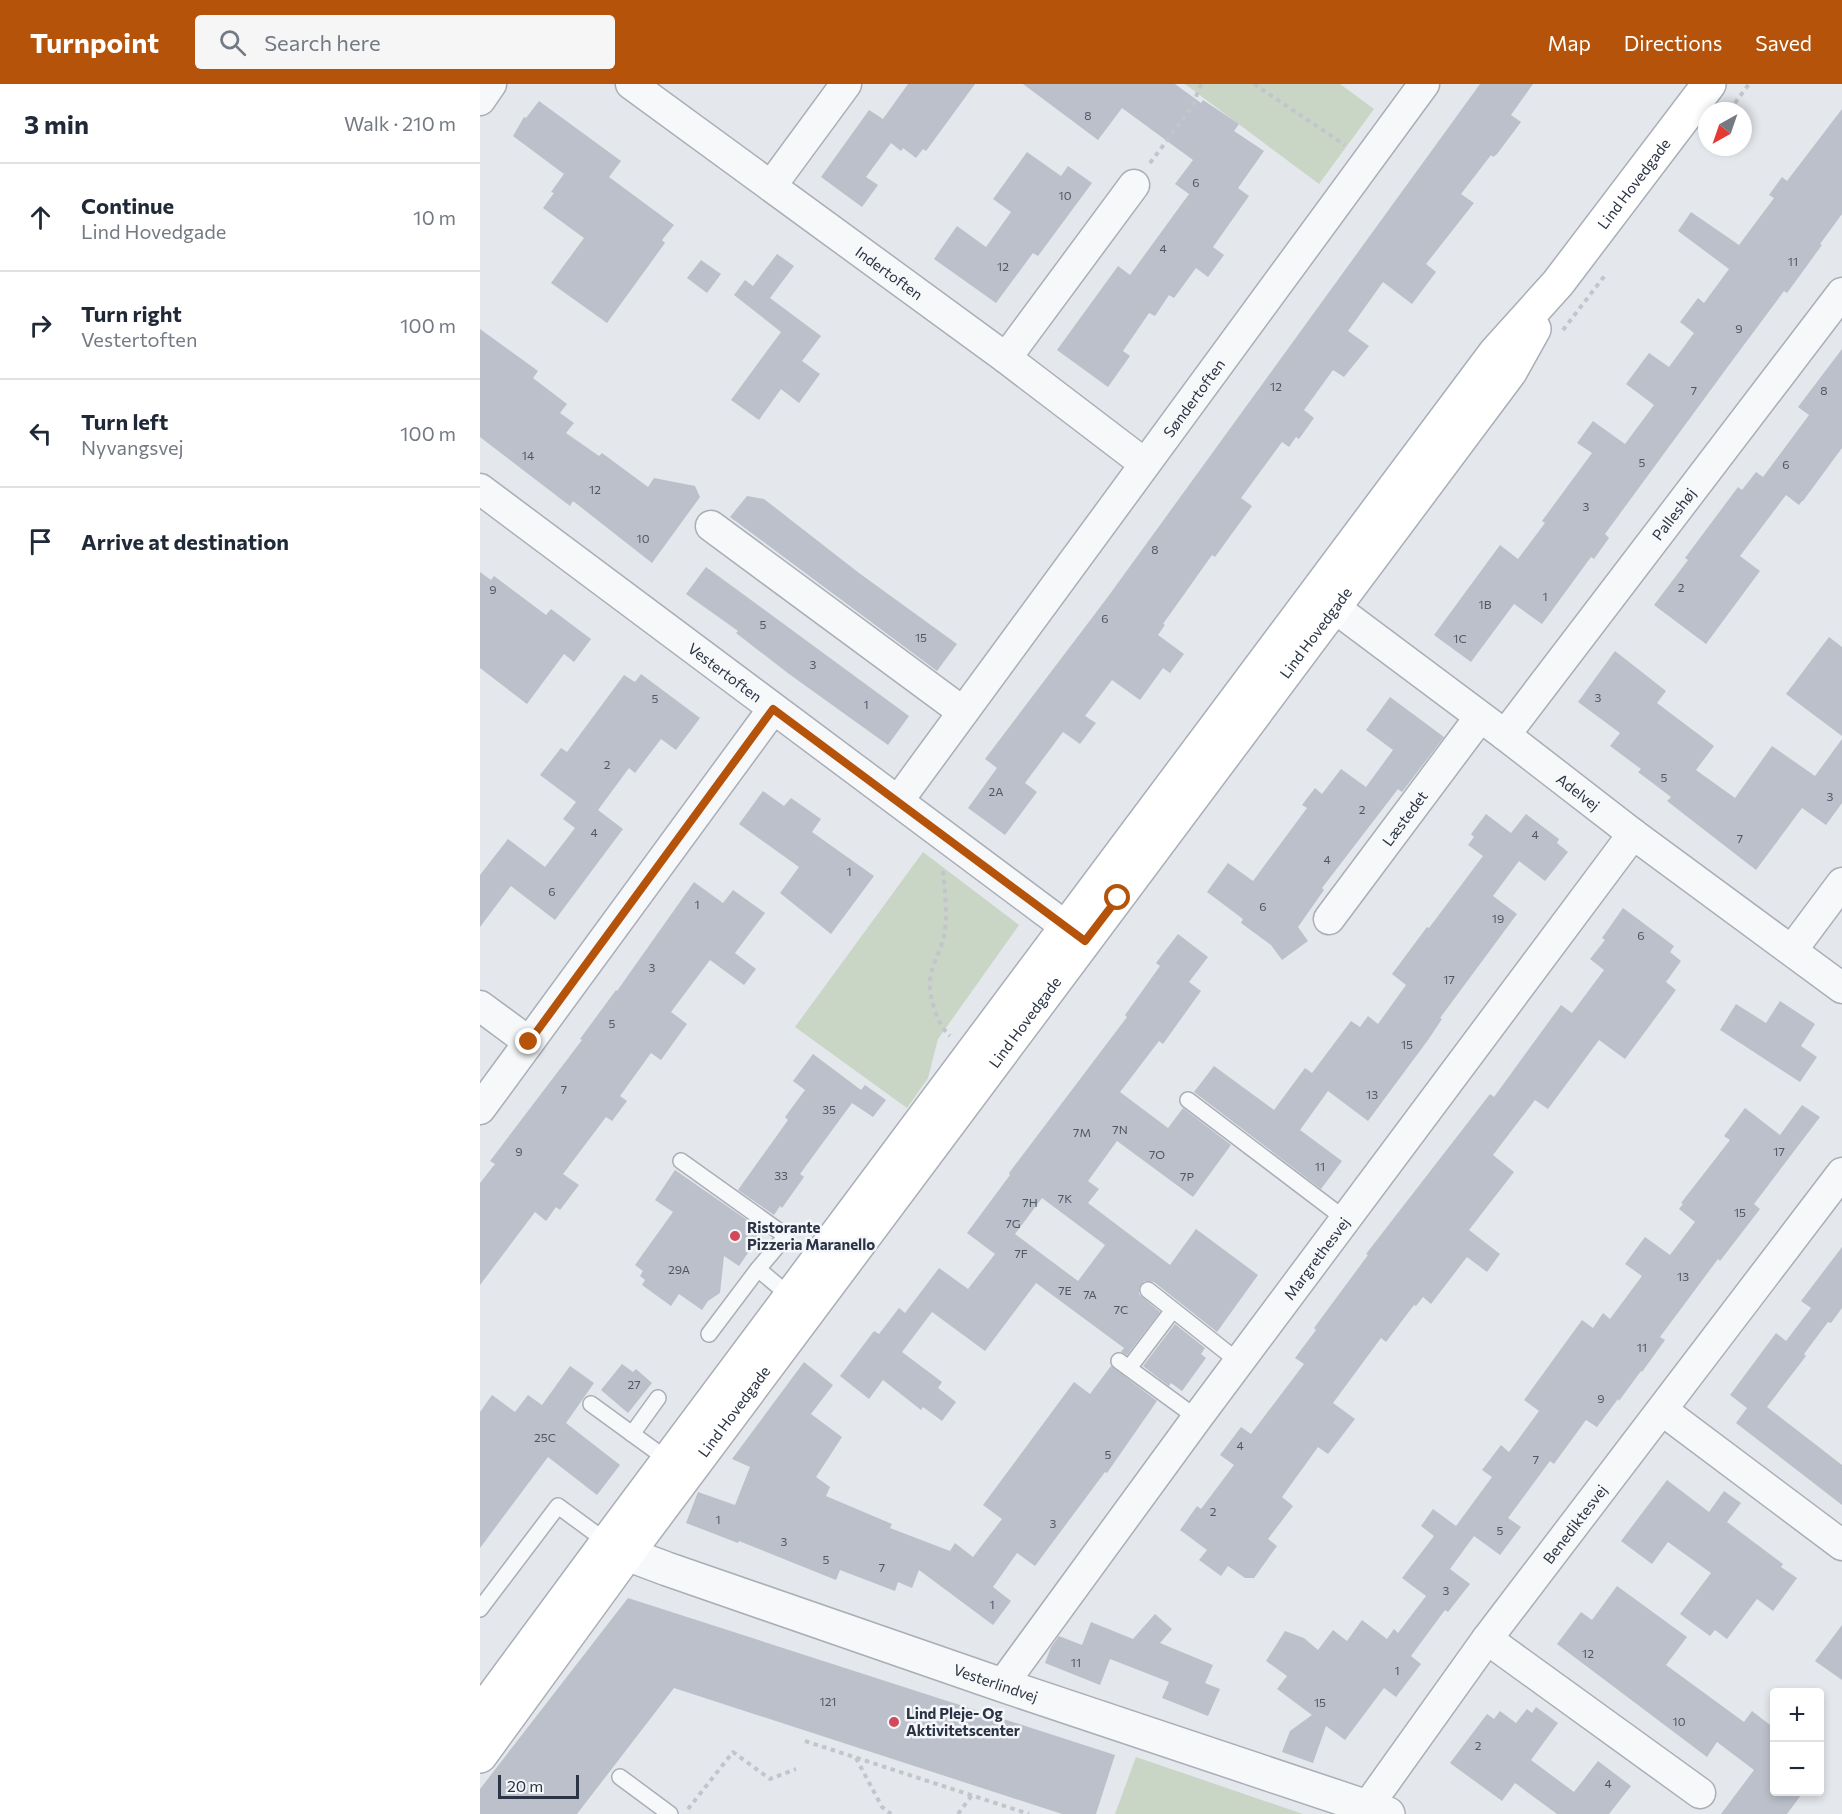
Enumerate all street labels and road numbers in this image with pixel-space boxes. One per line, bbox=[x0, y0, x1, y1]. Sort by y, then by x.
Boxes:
street label: Lind Hovedgade bbox=[1593, 134, 1674, 232]
street label: Indertoften bbox=[852, 242, 927, 303]
street label: Søndertoften bbox=[1159, 355, 1228, 440]
street label: Palleshøj bbox=[1648, 484, 1699, 544]
street label: Lind Hovedgade bbox=[1276, 583, 1355, 682]
street label: Vestertoften bbox=[685, 639, 766, 705]
street label: Adelvej bbox=[1553, 769, 1604, 814]
street label: Læstedet bbox=[1378, 787, 1431, 849]
street label: Lind Hovedgade bbox=[985, 973, 1064, 1071]
street label: Margrethesvej bbox=[1280, 1213, 1353, 1303]
street label: Lind Hovedgade bbox=[694, 1362, 774, 1460]
street label: Benediktesvej bbox=[1539, 1481, 1610, 1567]
street label: Vesterlindvej bbox=[951, 1660, 1040, 1705]

